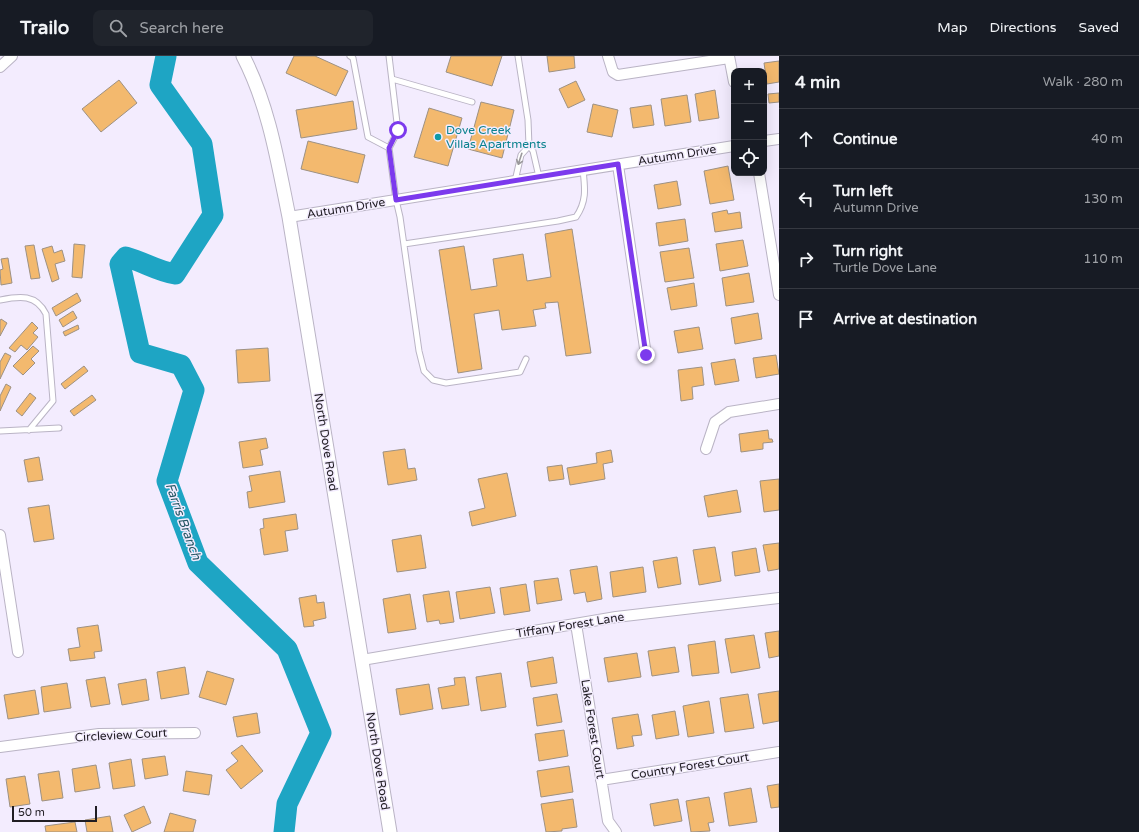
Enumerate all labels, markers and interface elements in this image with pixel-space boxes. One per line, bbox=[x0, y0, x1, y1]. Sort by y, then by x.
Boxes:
search box bbox=[93, 10, 373, 46]
text: Trailo bbox=[20, 17, 69, 39]
icon: search bbox=[107, 17, 129, 39]
text: Search here bbox=[139, 19, 224, 37]
text: Map bbox=[937, 19, 968, 36]
text: Directions bbox=[990, 19, 1057, 36]
text: Saved bbox=[1079, 19, 1119, 36]
map controls bbox=[731, 68, 767, 176]
button: + bbox=[731, 68, 767, 104]
text: 4 min bbox=[795, 72, 840, 93]
text: Walk · 280 m bbox=[1043, 74, 1123, 90]
button: − bbox=[731, 104, 767, 140]
route start bbox=[389, 121, 407, 139]
place label: Dove Creek Villas Apartments bbox=[446, 123, 547, 151]
icon: ahead bbox=[795, 128, 817, 150]
text: Continue bbox=[833, 130, 897, 148]
text: 40 m bbox=[1091, 131, 1123, 147]
marker: Dove Creek Villas Apartments bbox=[433, 132, 443, 142]
button: locate bbox=[731, 140, 767, 176]
street label: Autumn Drive bbox=[637, 142, 717, 168]
one-way arrow bbox=[516, 153, 523, 166]
text: Turn left bbox=[833, 182, 893, 200]
icon: left bbox=[795, 188, 817, 210]
text: 130 m bbox=[1083, 191, 1123, 207]
street label: Autumn Drive bbox=[306, 195, 386, 221]
text: Autumn Drive bbox=[833, 200, 919, 216]
text: Turn right bbox=[833, 242, 903, 260]
icon: right bbox=[795, 248, 817, 270]
text: 110 m bbox=[1083, 251, 1123, 267]
text: Turtle Dove Lane bbox=[833, 260, 937, 276]
icon: arrive bbox=[795, 308, 817, 330]
text: Arrive at destination bbox=[833, 310, 977, 328]
route end bbox=[637, 346, 655, 364]
street label: North Dove Road bbox=[311, 392, 341, 492]
water label: Farris Branch bbox=[162, 481, 205, 563]
street label: Tiffany Forest Lane bbox=[515, 610, 625, 640]
street label: Lake Forest Court bbox=[578, 678, 608, 780]
street label: North Dove Road bbox=[363, 711, 393, 811]
street label: Circleview Court bbox=[74, 726, 168, 744]
street label: Country Forest Court bbox=[630, 750, 750, 782]
scale bar bbox=[12, 804, 97, 823]
text: 50 m bbox=[18, 806, 45, 819]

